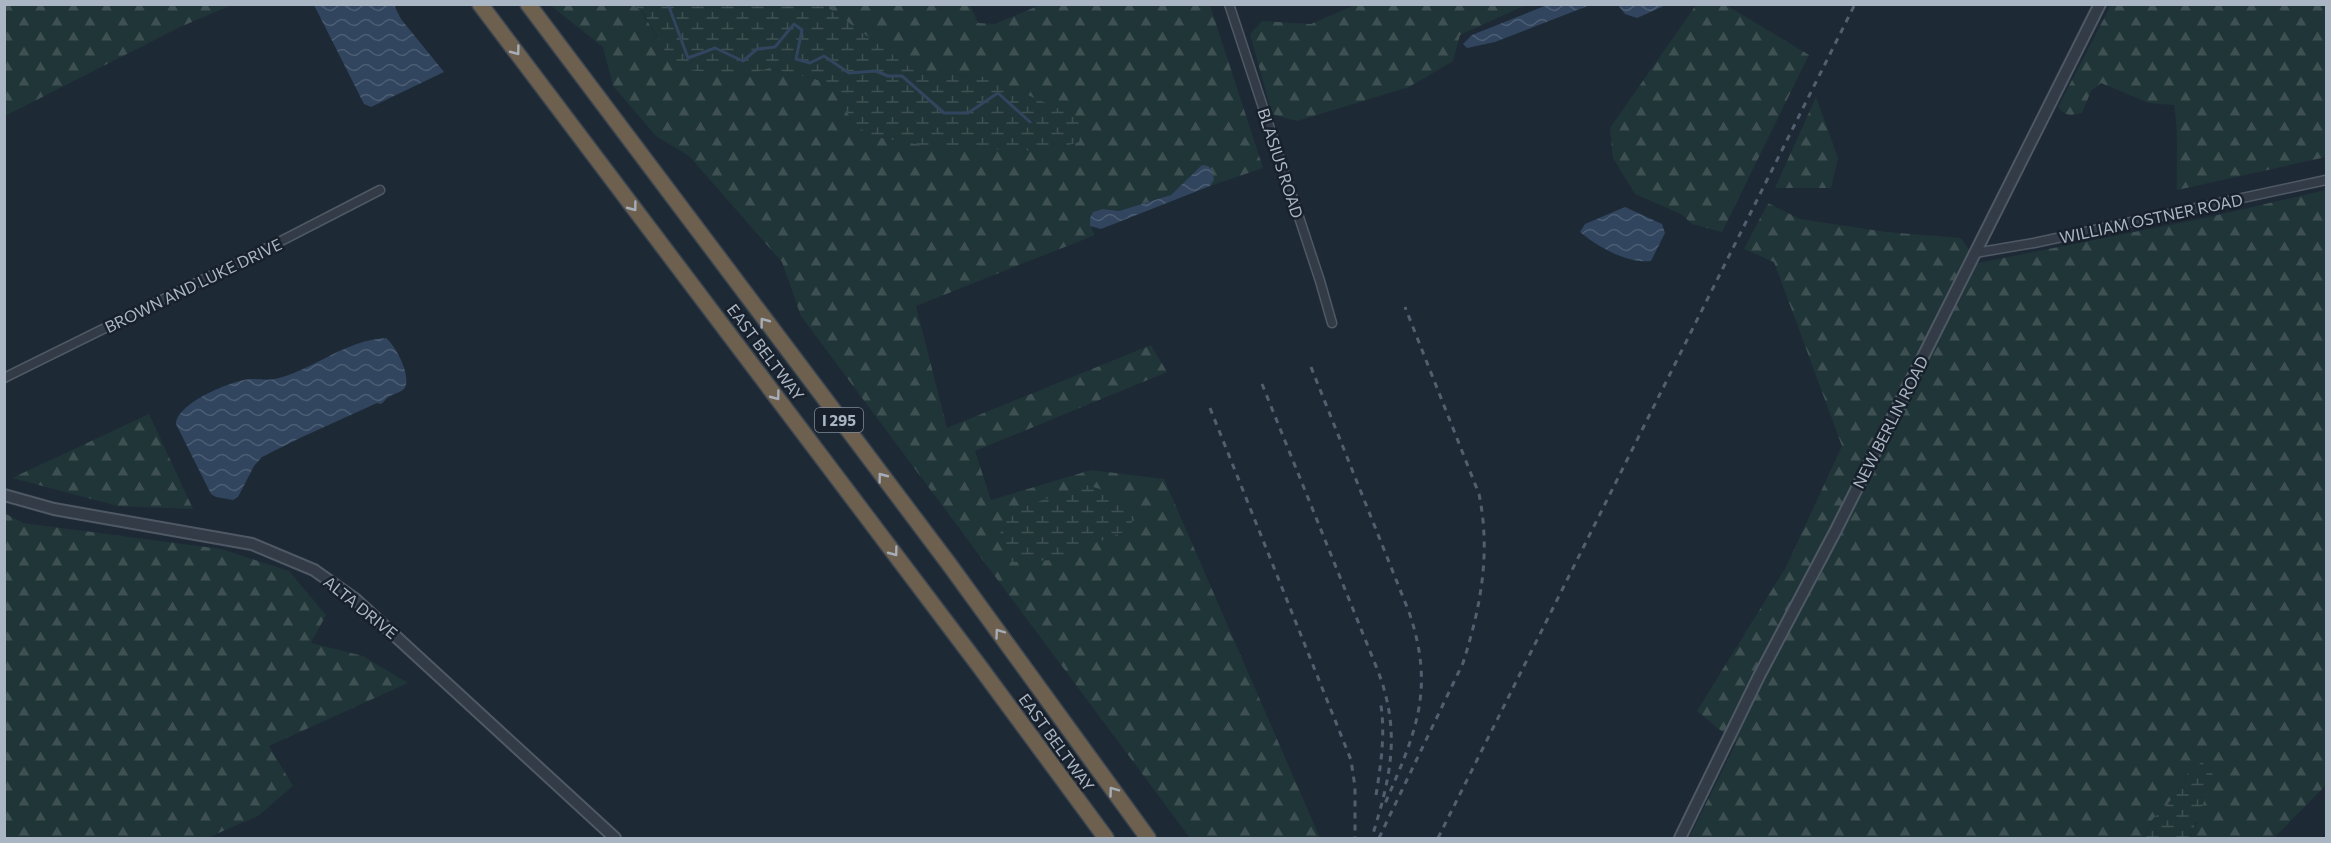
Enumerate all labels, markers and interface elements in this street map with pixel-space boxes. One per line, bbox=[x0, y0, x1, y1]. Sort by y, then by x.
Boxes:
one-way arrow bbox=[508, 45, 519, 56]
street label: BLASIUS ROAD bbox=[1254, 106, 1308, 220]
street label: WILLIAM OSTNER ROAD bbox=[2058, 189, 2244, 247]
one-way arrow bbox=[626, 200, 637, 211]
street label: BROWN AND LUKE DRIVE bbox=[101, 234, 285, 336]
street label: EAST BELTWAY bbox=[724, 300, 809, 404]
one-way arrow bbox=[761, 317, 772, 328]
street label: NEW BERLIN ROAD bbox=[1848, 353, 1932, 491]
one-way arrow bbox=[769, 389, 780, 400]
road number: I 295 bbox=[815, 408, 863, 432]
one-way arrow bbox=[879, 472, 890, 483]
one-way arrow bbox=[886, 545, 897, 556]
street label: ALTA DRIVE bbox=[320, 572, 402, 642]
one-way arrow bbox=[995, 629, 1006, 640]
street label: EAST BELTWAY bbox=[1015, 690, 1099, 795]
one-way arrow bbox=[1109, 787, 1120, 798]

